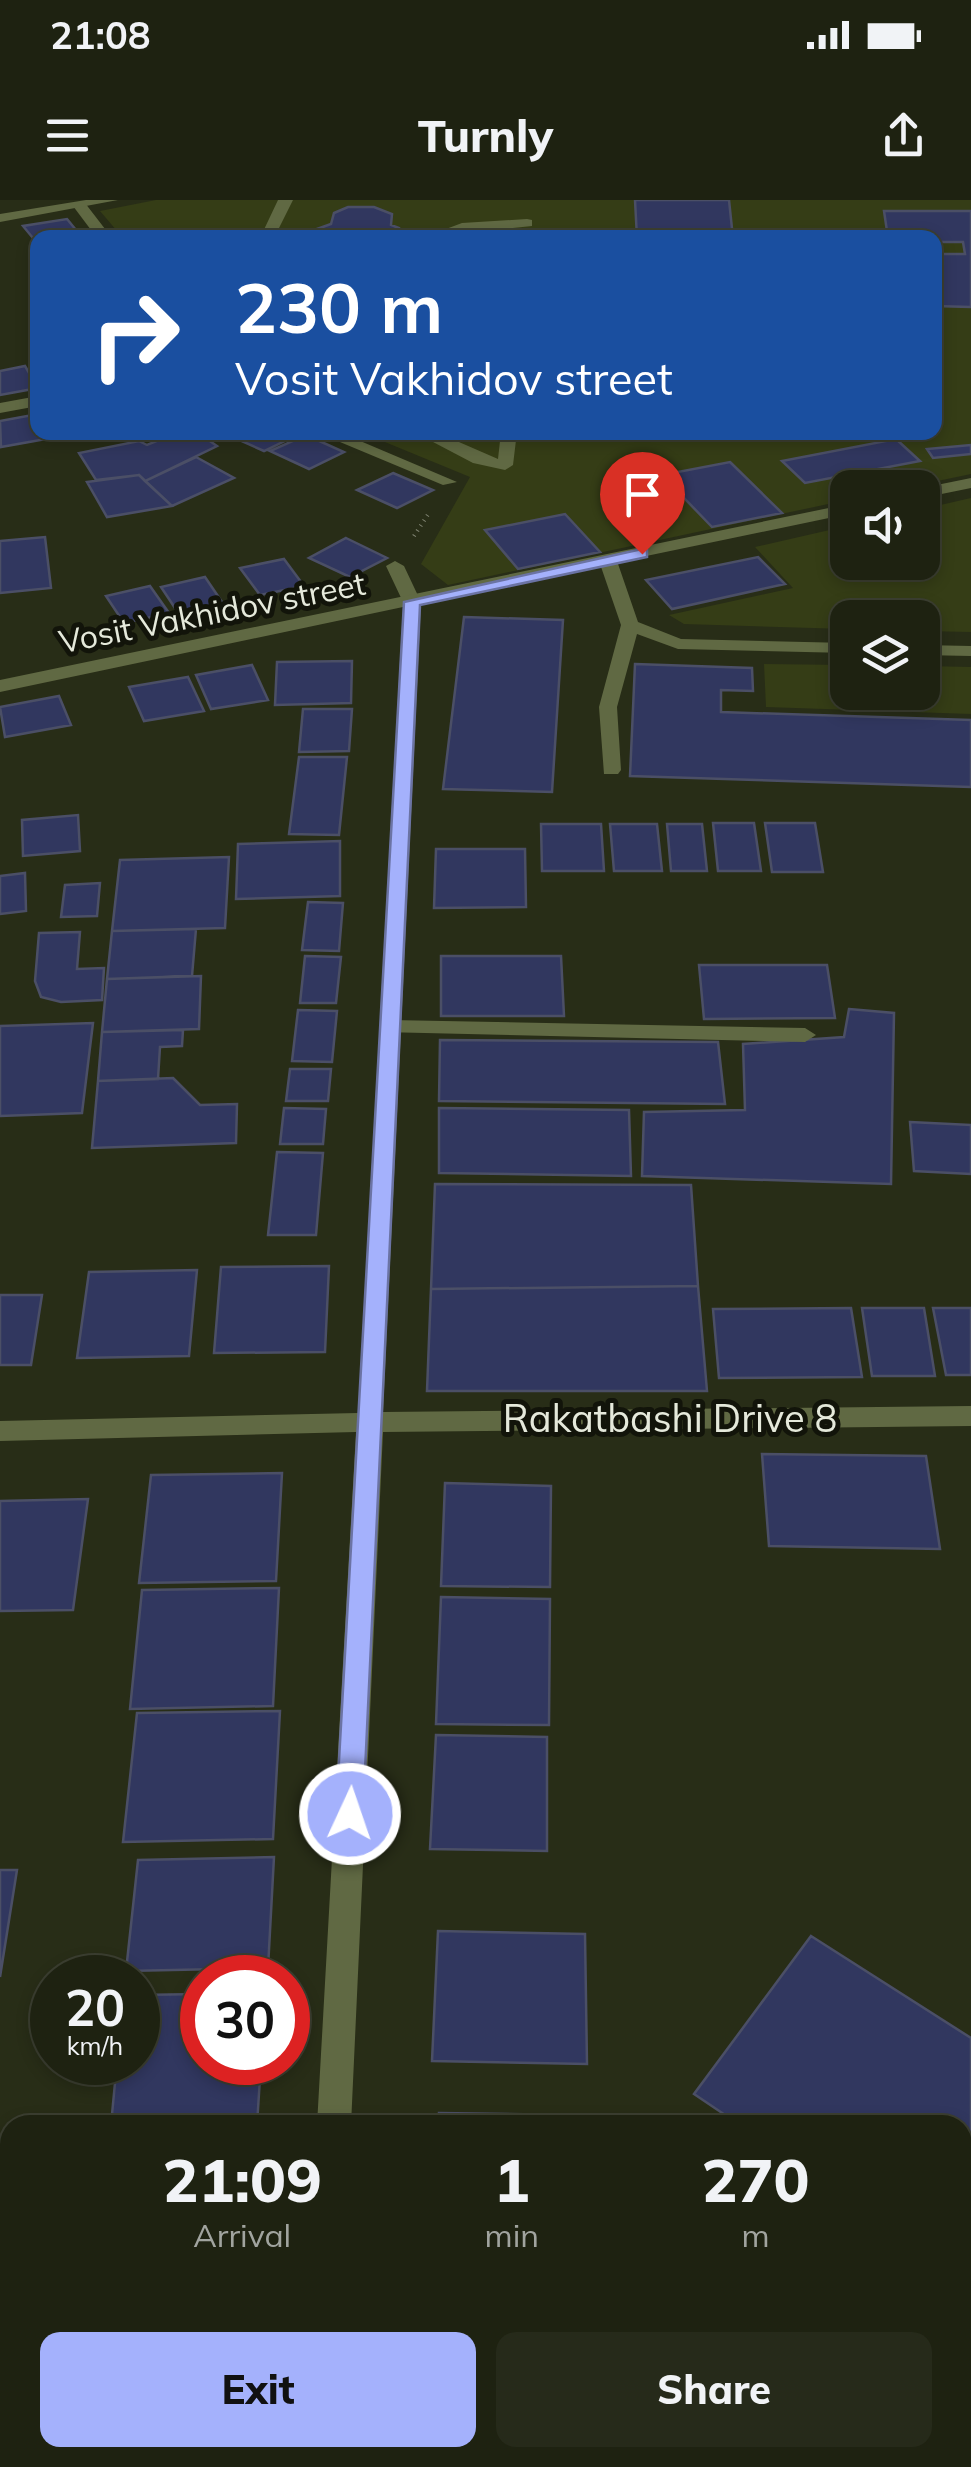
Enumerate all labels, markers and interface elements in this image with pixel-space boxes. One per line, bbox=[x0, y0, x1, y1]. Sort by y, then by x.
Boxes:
text: 21:08 bbox=[50, 11, 151, 59]
text: Turnly bbox=[418, 107, 553, 163]
icon: menu bbox=[40, 108, 95, 163]
icon: share bbox=[876, 108, 931, 163]
text: 230 m bbox=[235, 263, 443, 351]
icon: right bbox=[70, 270, 200, 400]
text: Vosit Vakhidov street bbox=[235, 350, 673, 406]
pin bbox=[600, 452, 685, 555]
icon: arrive bbox=[615, 467, 670, 522]
map controls bbox=[830, 470, 940, 710]
button: sound bbox=[830, 470, 940, 580]
street label: Vosit Vakhidov street bbox=[55, 563, 369, 661]
button: layers bbox=[830, 600, 940, 710]
street label: Rakatbashi Drive 8 bbox=[503, 1394, 837, 1442]
position arrow bbox=[298, 1762, 402, 1866]
speed limit sign: 30 bbox=[180, 1955, 310, 2085]
text: 20 bbox=[65, 1976, 125, 2039]
text: km/h bbox=[67, 2030, 123, 2061]
text: 21:09 bbox=[162, 2142, 322, 2217]
text: 1 bbox=[494, 2142, 530, 2217]
text: 270 bbox=[701, 2142, 809, 2217]
text: Arrival bbox=[193, 2215, 291, 2255]
text: min bbox=[485, 2215, 539, 2255]
text: m bbox=[741, 2215, 770, 2255]
button: Exit bbox=[40, 2332, 476, 2447]
button: Share bbox=[496, 2332, 932, 2447]

